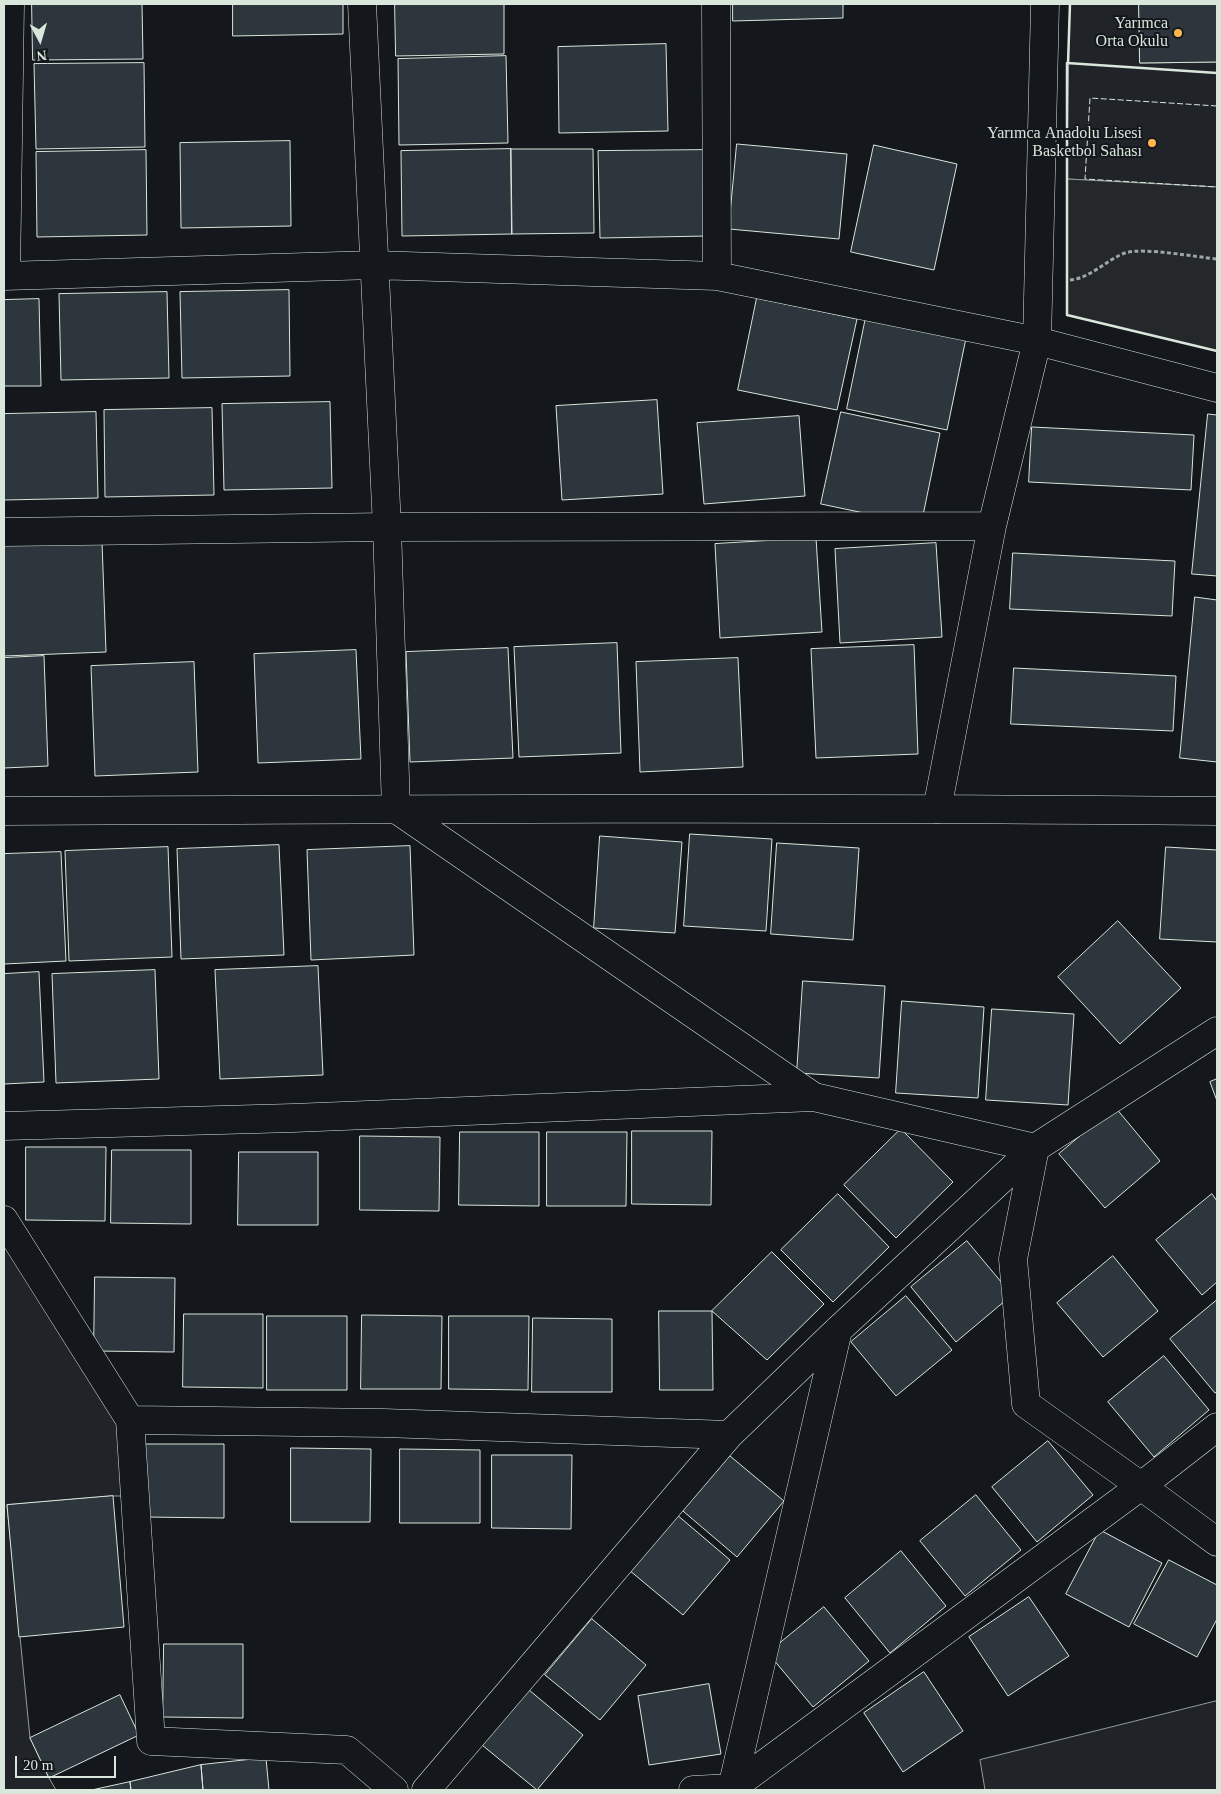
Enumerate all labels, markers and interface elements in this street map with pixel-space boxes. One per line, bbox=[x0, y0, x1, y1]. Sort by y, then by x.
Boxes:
place label: Yarımca Orta Okulu bbox=[1096, 14, 1168, 52]
north arrow bbox=[15, 15, 65, 65]
marker: Yarımca Orta Okulu bbox=[1172, 27, 1184, 39]
text: N bbox=[36, 47, 47, 63]
place label: Yarımca Anadolu Lisesi Basketbol Sahası bbox=[987, 124, 1142, 162]
marker: Yarımca Anadolu Lisesi Basketbol Sahası bbox=[1146, 137, 1158, 149]
scale bar bbox=[18, 1746, 119, 1778]
text: 20 m bbox=[23, 1757, 53, 1773]

